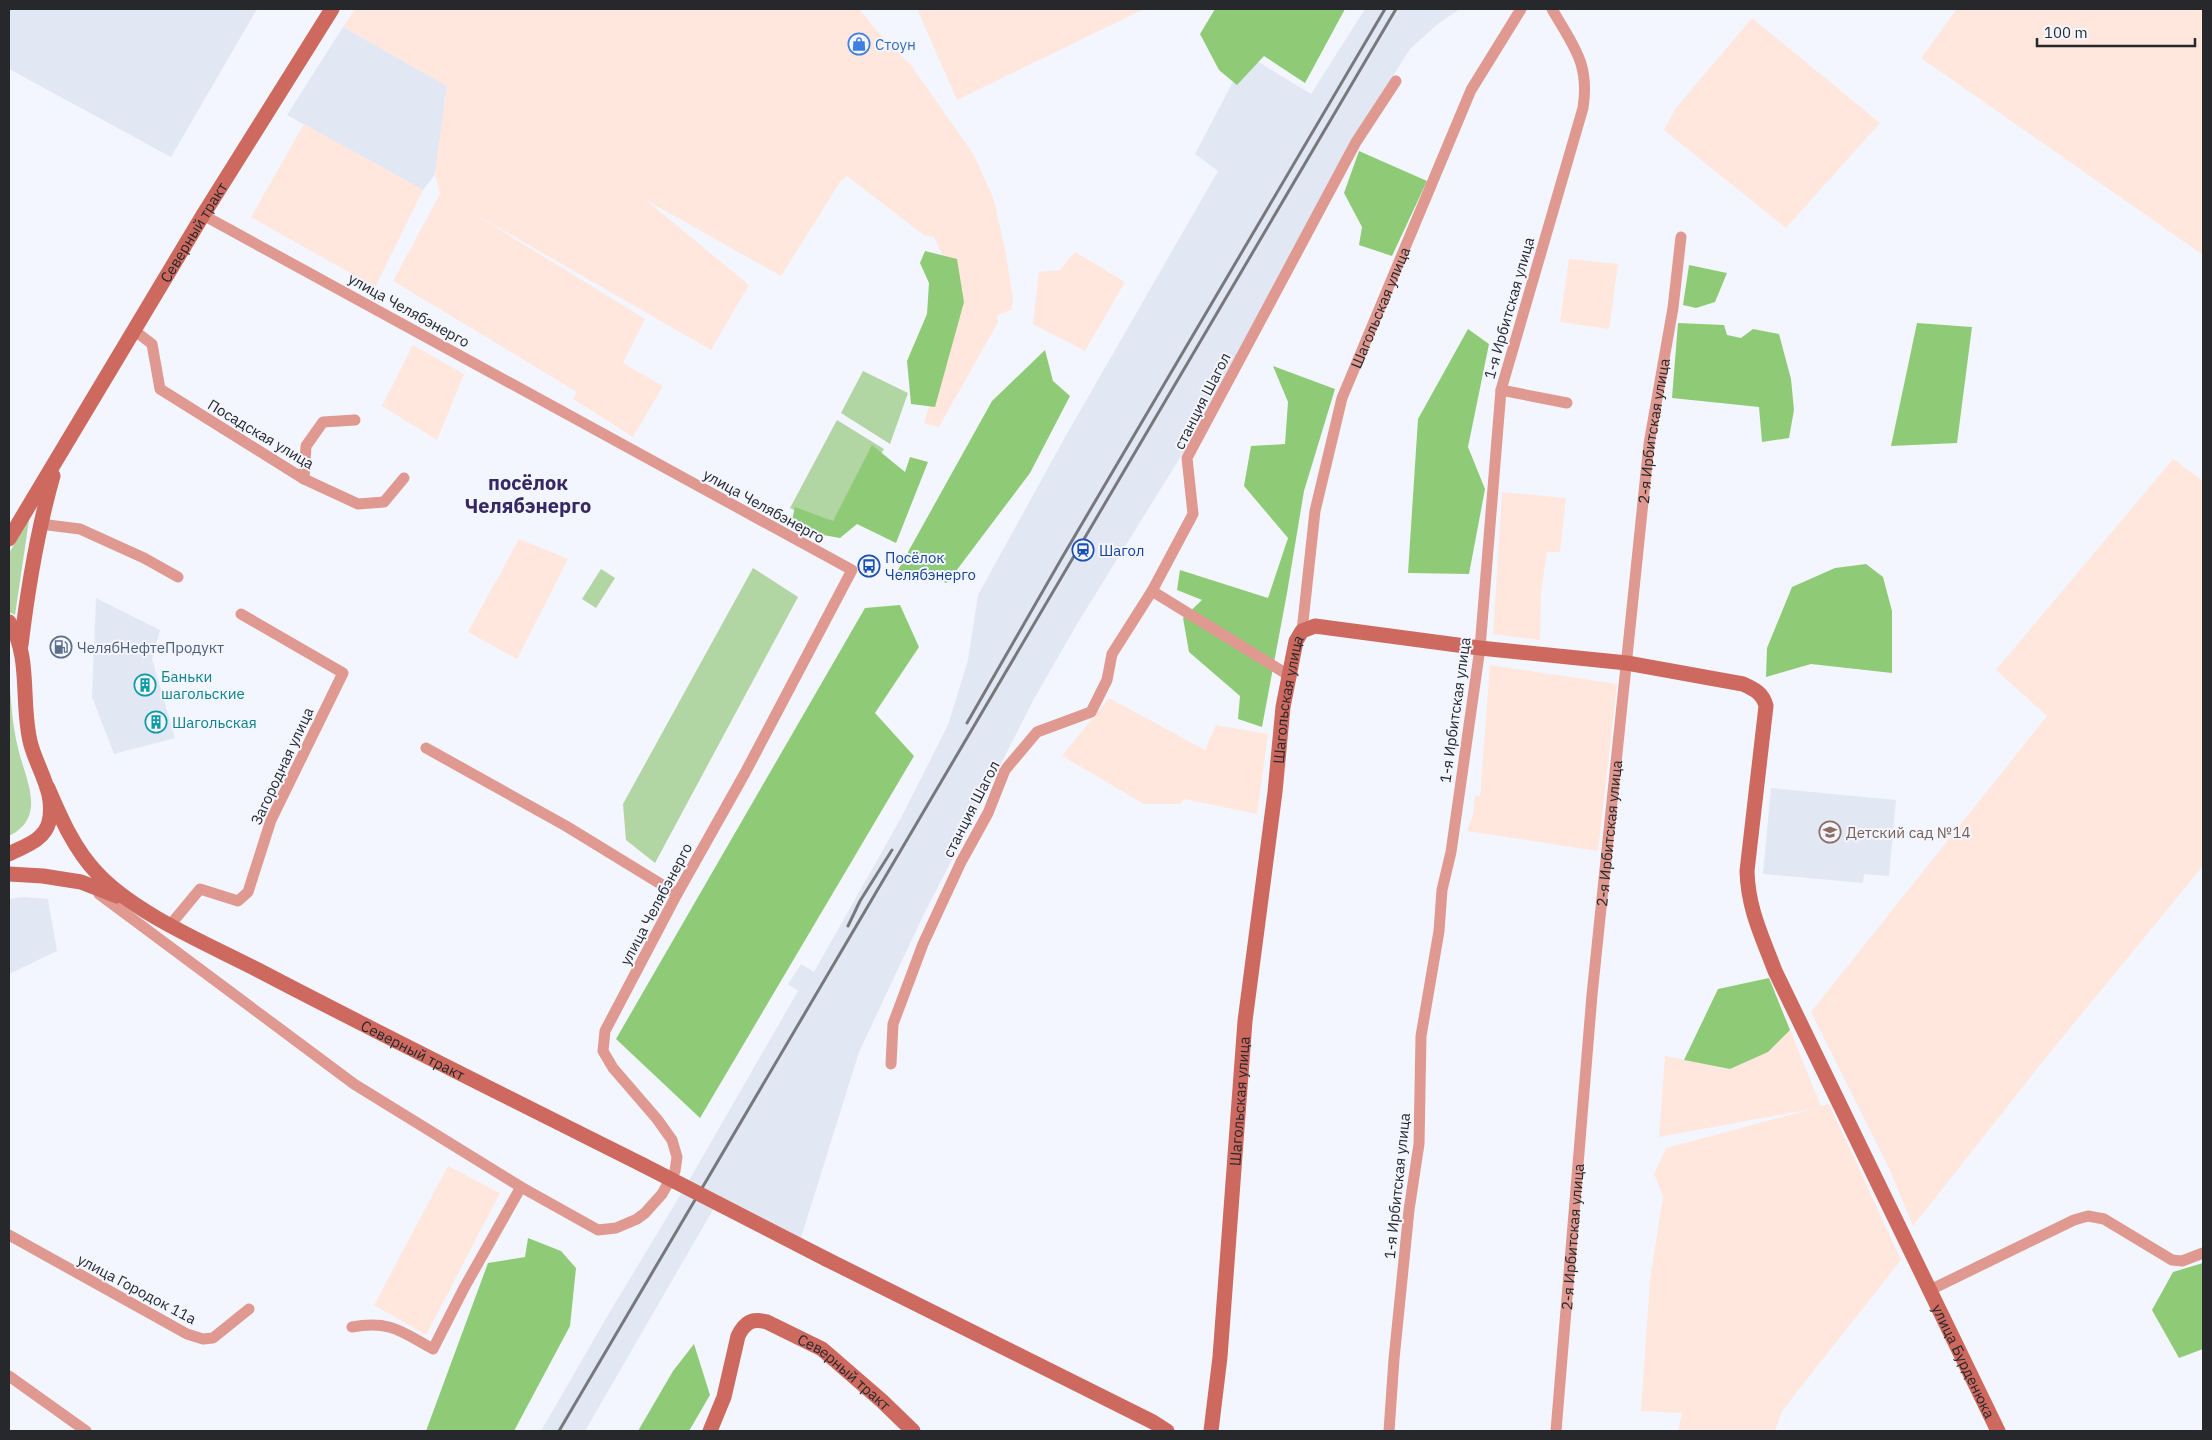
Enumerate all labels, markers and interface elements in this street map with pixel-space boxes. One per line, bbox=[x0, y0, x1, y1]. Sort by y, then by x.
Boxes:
scale bar bbox=[2037, 15, 2194, 47]
text: 100 m bbox=[2044, 23, 2088, 42]
shop icon: Стоун bbox=[847, 32, 871, 56]
place label: Стоун bbox=[875, 35, 916, 54]
street label: Северный тракт bbox=[155, 178, 231, 286]
street label: 1-я Ирбитская улица bbox=[1480, 235, 1538, 381]
street label: Шагольская улица bbox=[1346, 244, 1414, 371]
street label: улица Челябэнерго bbox=[345, 269, 473, 351]
street label: станция Шагол bbox=[1169, 349, 1235, 453]
street label: 2-я Ирбитская улица bbox=[1633, 357, 1673, 505]
street label: Посадская улица bbox=[204, 395, 318, 473]
street label: улица Челябэнерго bbox=[700, 465, 828, 547]
district label: посёлок Челябэнерго bbox=[465, 469, 591, 519]
station icon: Шагол bbox=[1071, 538, 1095, 562]
place label: Шагол bbox=[1099, 541, 1144, 560]
place label: Посёлок Челябэнерго bbox=[885, 548, 976, 584]
bus stop icon: Посёлок Челябэнерго bbox=[857, 554, 881, 578]
street label: Шагольская улица bbox=[1268, 631, 1307, 764]
fuel station icon: ЧелябНефтеПродукт bbox=[49, 635, 73, 659]
street label: 1-я Ирбитская улица bbox=[1435, 636, 1475, 784]
place label: ЧелябНефтеПродукт bbox=[77, 638, 224, 657]
place label: Баньки шагольские bbox=[161, 667, 245, 703]
building icon: Баньки шагольские bbox=[133, 673, 157, 697]
street label: Загородная улица bbox=[246, 704, 318, 828]
building icon: Шагольская bbox=[144, 710, 168, 734]
place label: Шагольская bbox=[172, 713, 257, 732]
street label: станция Шагол bbox=[938, 757, 1004, 861]
street label: 2-я Ирбитская улица bbox=[1592, 759, 1626, 907]
school or university icon: Детский сад №14 bbox=[1818, 820, 1842, 844]
place label: Детский сад №14 bbox=[1846, 823, 1971, 842]
street label: улица Челябэнерго bbox=[616, 840, 696, 968]
street label: Северный тракт bbox=[358, 1015, 468, 1084]
street label: Шагольская улица bbox=[1225, 1036, 1253, 1167]
street label: 1-я Ирбитская улица bbox=[1380, 1112, 1414, 1260]
street label: 2-я Ирбитская улица bbox=[1557, 1163, 1588, 1311]
street label: улица Городок 11а bbox=[74, 1250, 200, 1328]
street label: улица Бурденюка bbox=[1928, 1301, 2000, 1421]
street label: Северный тракт bbox=[795, 1329, 895, 1414]

